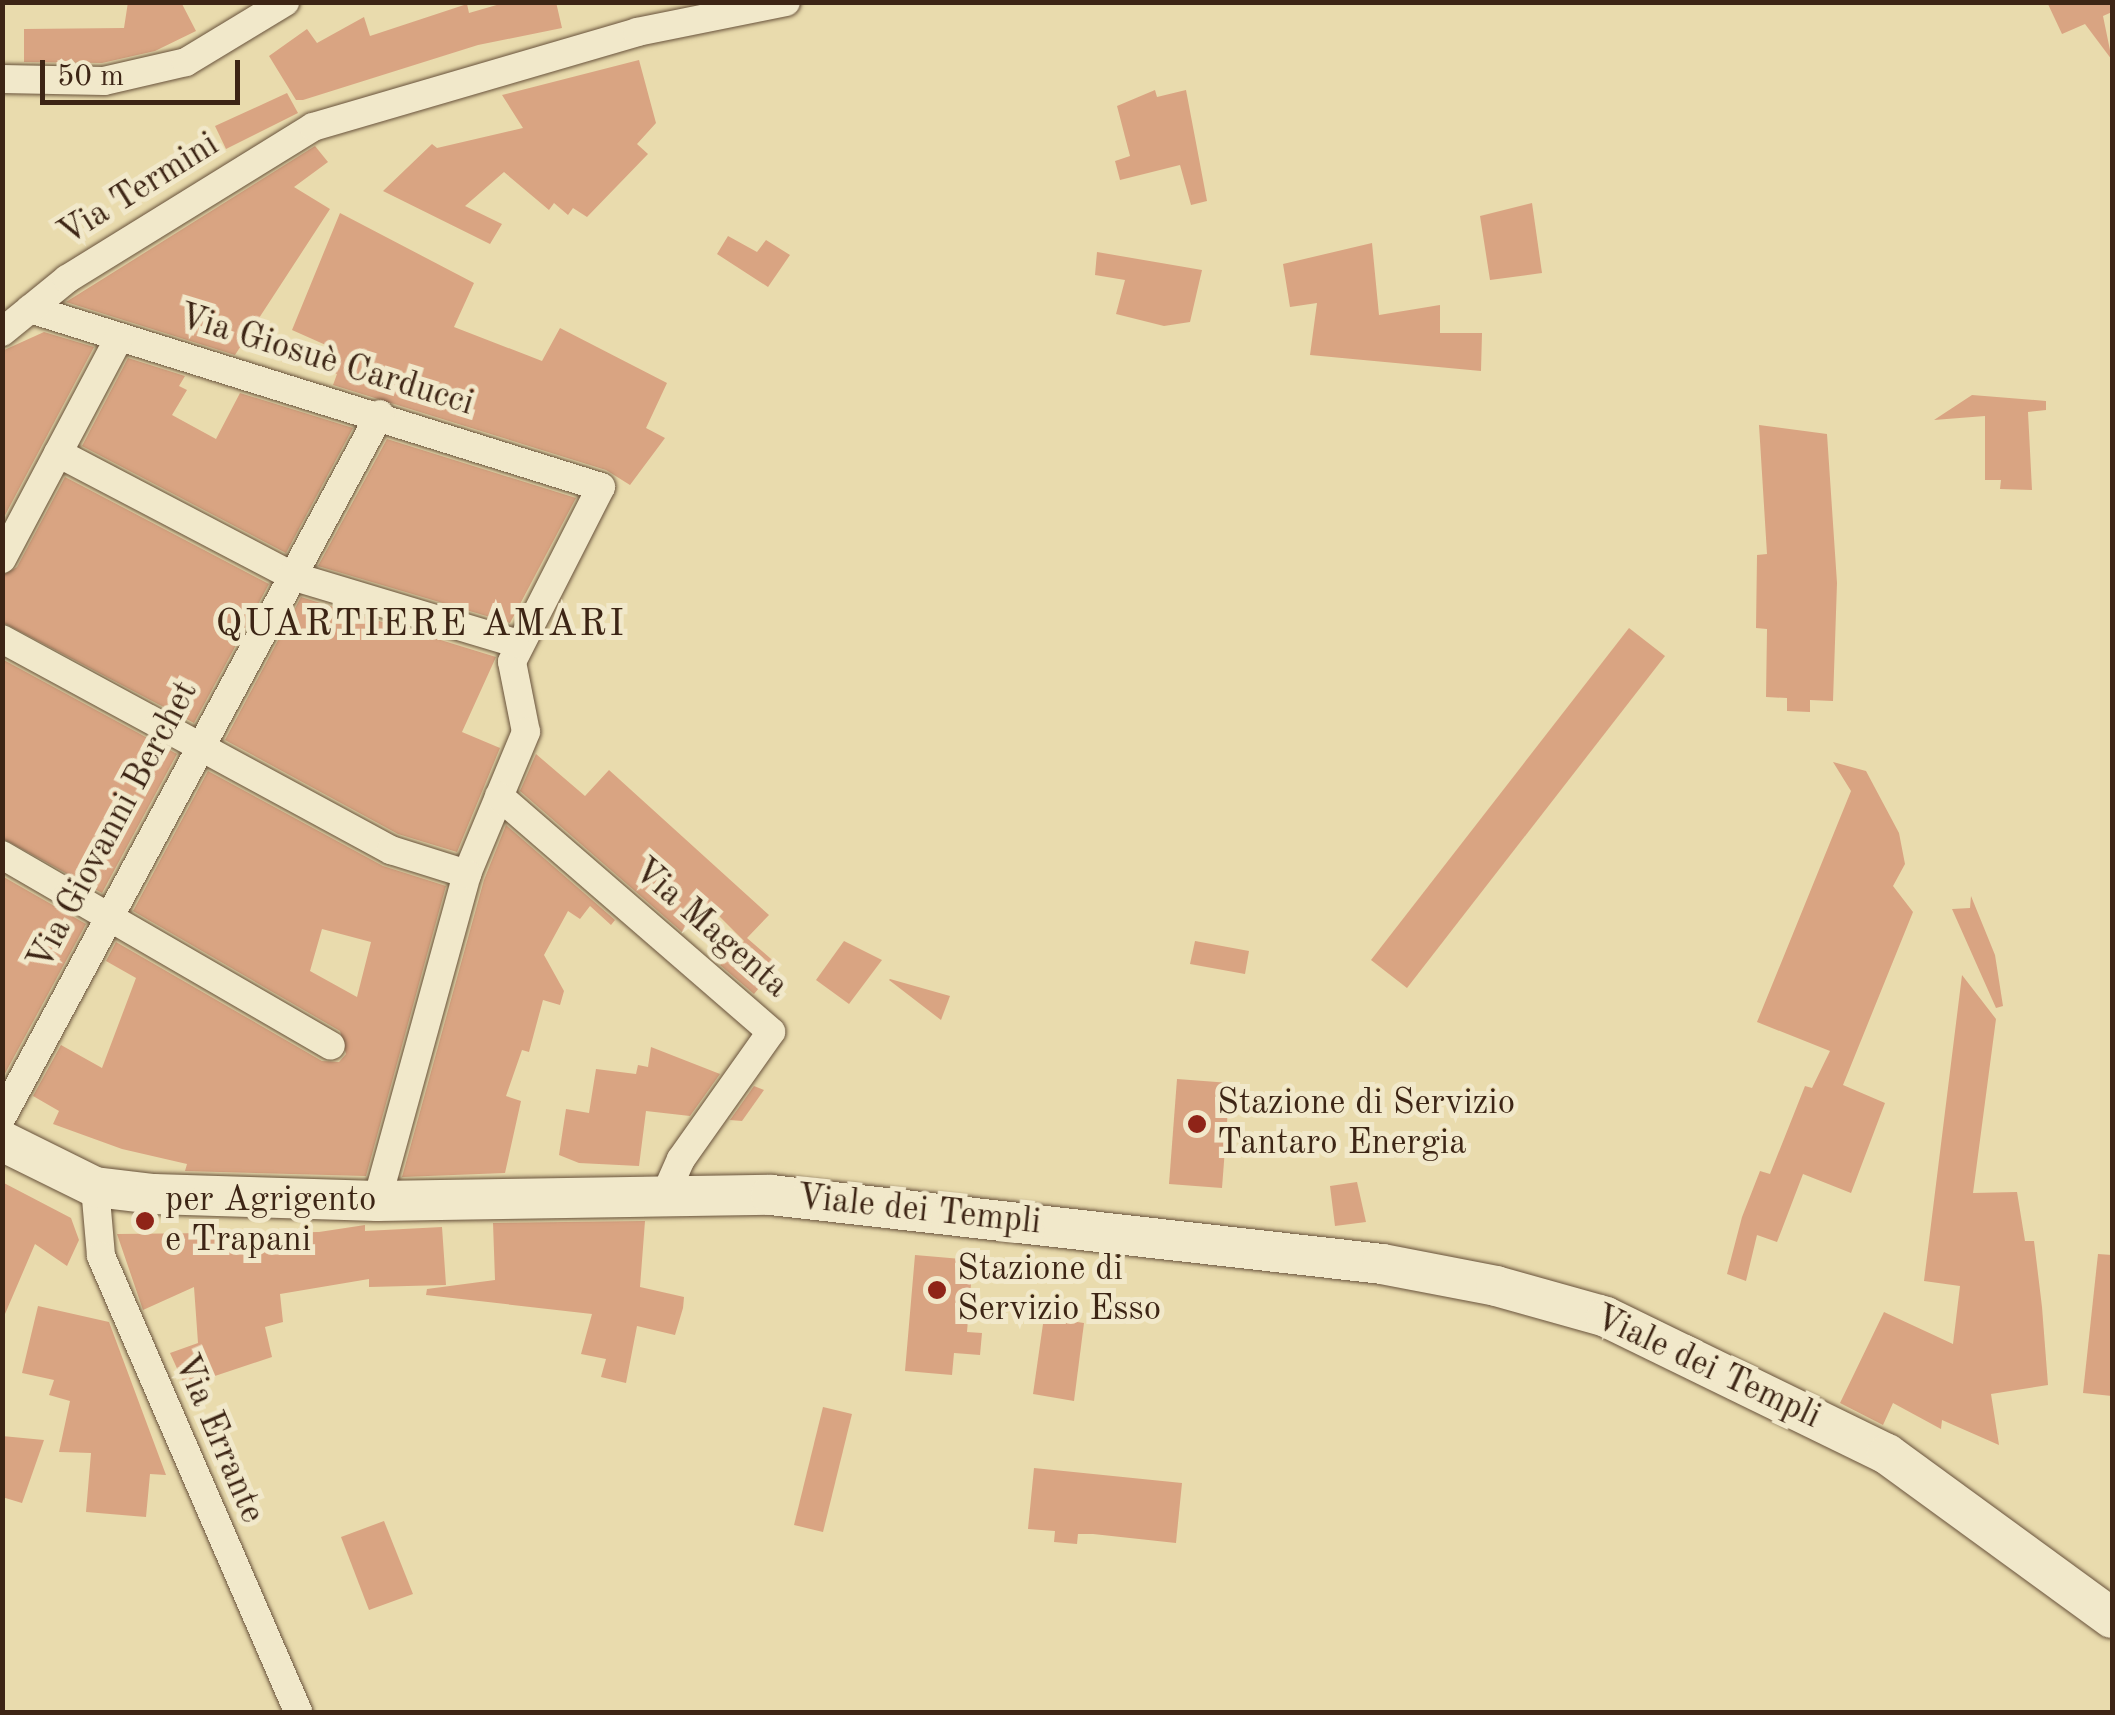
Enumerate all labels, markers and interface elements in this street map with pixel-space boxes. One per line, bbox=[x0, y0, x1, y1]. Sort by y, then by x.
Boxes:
scale bar bbox=[45, 40, 245, 102]
text: 50 m bbox=[57, 62, 124, 92]
street label: Via Termini bbox=[51, 124, 227, 256]
street label: Via Giosuè Carducci bbox=[174, 296, 478, 426]
district label: QUARTIERE AMARI bbox=[216, 603, 626, 649]
street label: Via Giovanni Berchet bbox=[20, 674, 208, 978]
street label: Via Magenta bbox=[624, 850, 796, 1008]
place label: Stazione di Servizio Tantaro Energia bbox=[1217, 1083, 1515, 1165]
marker: Stazione di Servizio Tantaro Energia bbox=[1186, 1113, 1208, 1135]
street label: Viale dei Templi bbox=[795, 1177, 1043, 1245]
place label: per Agrigento e Trapani bbox=[165, 1180, 376, 1262]
marker: per Agrigento e Trapani bbox=[134, 1210, 156, 1232]
place label: Stazione di Servizio Esso bbox=[957, 1249, 1161, 1331]
marker: Stazione di Servizio Esso bbox=[926, 1279, 948, 1301]
street label: Viale dei Templi bbox=[1587, 1297, 1827, 1439]
street label: Via Errante bbox=[164, 1348, 272, 1530]

